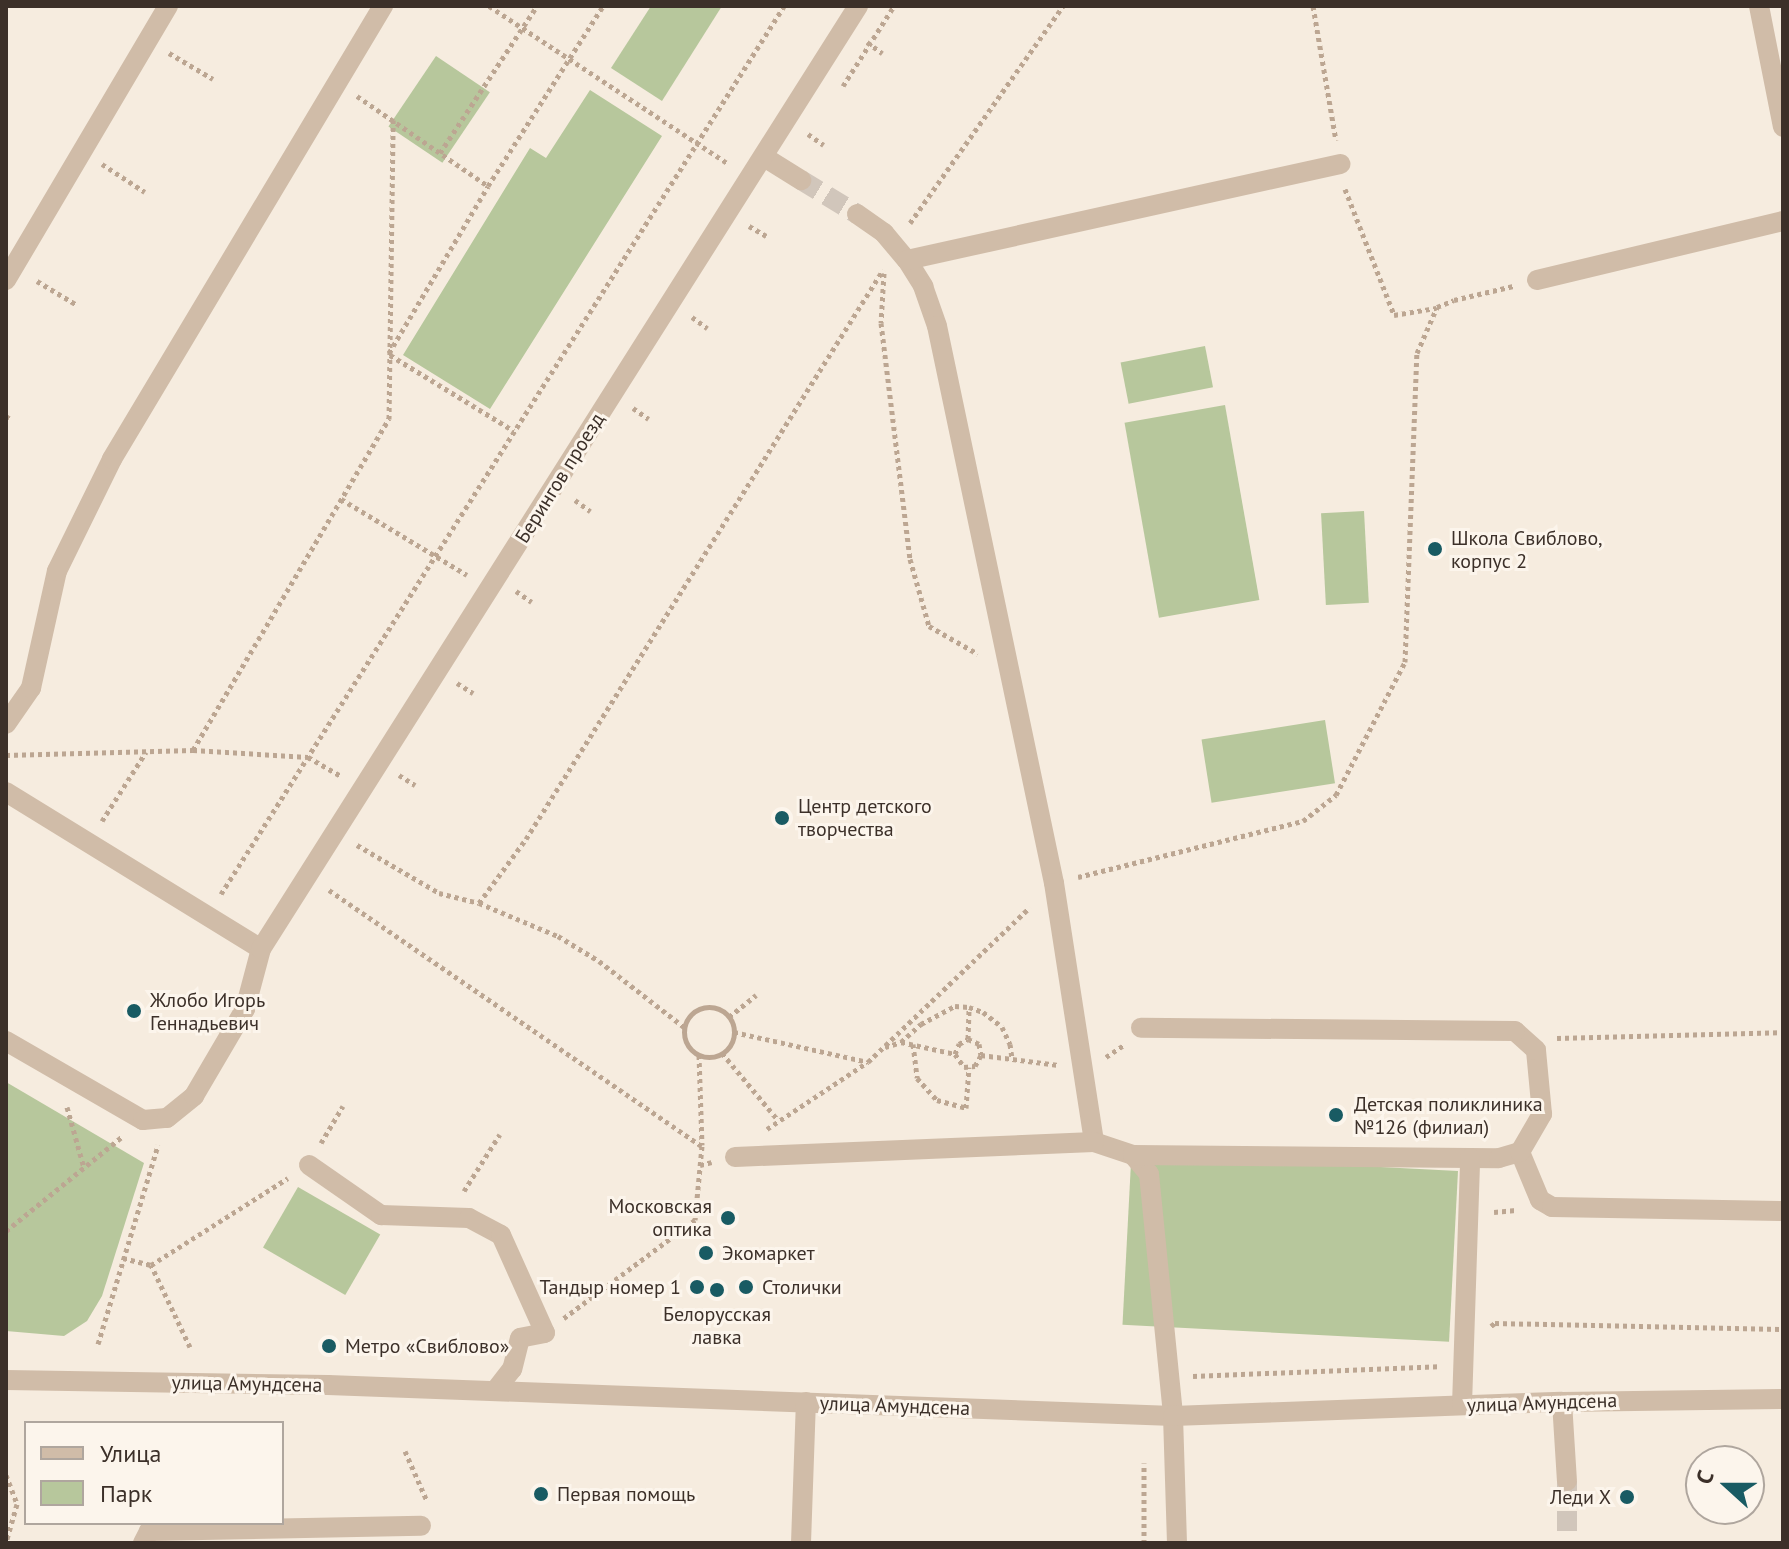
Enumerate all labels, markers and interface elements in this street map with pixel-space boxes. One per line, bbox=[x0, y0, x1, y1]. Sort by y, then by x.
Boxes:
street label: Берингов проезд bbox=[510, 409, 610, 547]
place label: Школа Свиблово, корпус 2 bbox=[1451, 526, 1602, 573]
marker: Школа Свиблово, корпус 2 bbox=[1426, 540, 1444, 558]
place label: Центр детского творчества bbox=[798, 794, 932, 841]
marker: Центр детского творчества bbox=[773, 809, 791, 827]
place label: Жлобо Игорь Геннадьевич bbox=[150, 988, 265, 1035]
marker: Жлобо Игорь Геннадьевич bbox=[125, 1002, 143, 1020]
place label: Детская поликлиника №126 (филиал) bbox=[1354, 1092, 1543, 1139]
marker: Детская поликлиника №126 (филиал) bbox=[1325, 1104, 1347, 1126]
place label: Московская оптика bbox=[608, 1194, 712, 1241]
marker: Московская оптика bbox=[719, 1209, 737, 1227]
place label: Экомаркет bbox=[722, 1241, 815, 1265]
marker: Экомаркет bbox=[697, 1244, 715, 1262]
place label: Тандыр номер 1 bbox=[540, 1275, 681, 1299]
place label: Столички bbox=[762, 1275, 842, 1299]
marker: Тандыр номер 1 bbox=[688, 1278, 706, 1296]
marker: Столички bbox=[737, 1278, 755, 1296]
marker: Белорусская лавка bbox=[708, 1281, 726, 1299]
place label: Белорусская лавка bbox=[663, 1302, 771, 1349]
place label: Метро «Свиблово» bbox=[345, 1334, 509, 1358]
marker: Метро «Свиблово» bbox=[320, 1337, 338, 1355]
street label: улица Амундсена bbox=[171, 1371, 323, 1397]
street label: улица Амундсена bbox=[1466, 1388, 1618, 1418]
street label: улица Амундсена bbox=[819, 1391, 971, 1421]
legend bbox=[24, 1421, 284, 1525]
text: Улица bbox=[100, 1438, 161, 1469]
north arrow bbox=[1685, 1445, 1765, 1525]
text: С bbox=[1689, 1466, 1720, 1488]
text: Парк bbox=[100, 1478, 152, 1509]
place label: Первая помощь bbox=[557, 1482, 695, 1506]
marker: Первая помощь bbox=[532, 1485, 550, 1503]
place label: Леди Х bbox=[1549, 1485, 1611, 1509]
marker: Леди Х bbox=[1618, 1488, 1636, 1506]

